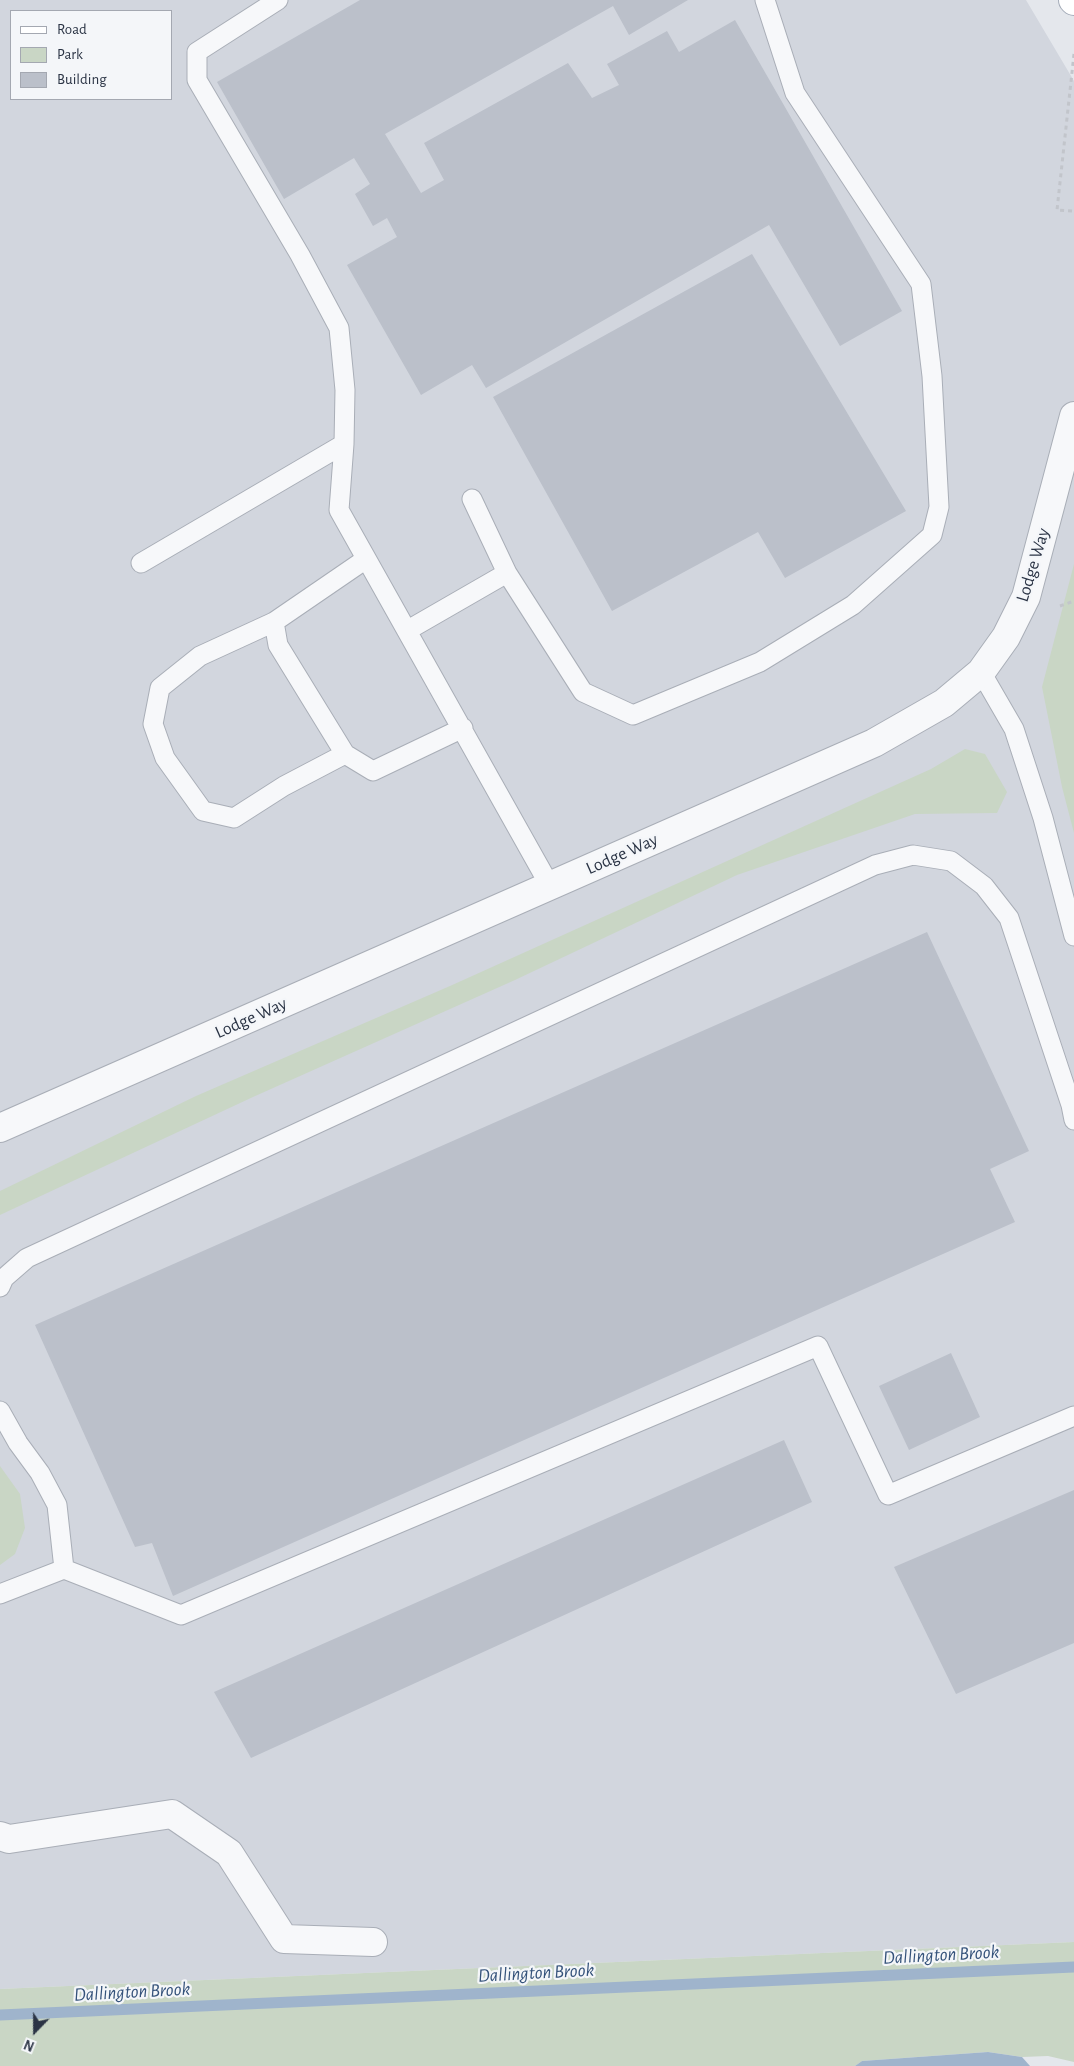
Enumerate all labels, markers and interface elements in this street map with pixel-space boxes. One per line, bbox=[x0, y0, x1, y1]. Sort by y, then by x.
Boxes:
legend bbox=[10, 10, 172, 100]
text: Road bbox=[57, 22, 87, 37]
text: Park bbox=[57, 47, 83, 62]
text: Building bbox=[57, 72, 107, 87]
street label: Lodge Way bbox=[1012, 525, 1054, 605]
street label: Lodge Way bbox=[583, 829, 661, 879]
street label: Lodge Way bbox=[212, 993, 290, 1043]
water label: Dallington Brook bbox=[882, 1941, 1000, 1969]
water label: Dallington Brook bbox=[477, 1959, 595, 1987]
water label: Dallington Brook bbox=[73, 1978, 191, 2006]
north arrow bbox=[10, 2006, 60, 2056]
text: N bbox=[22, 2037, 37, 2053]

